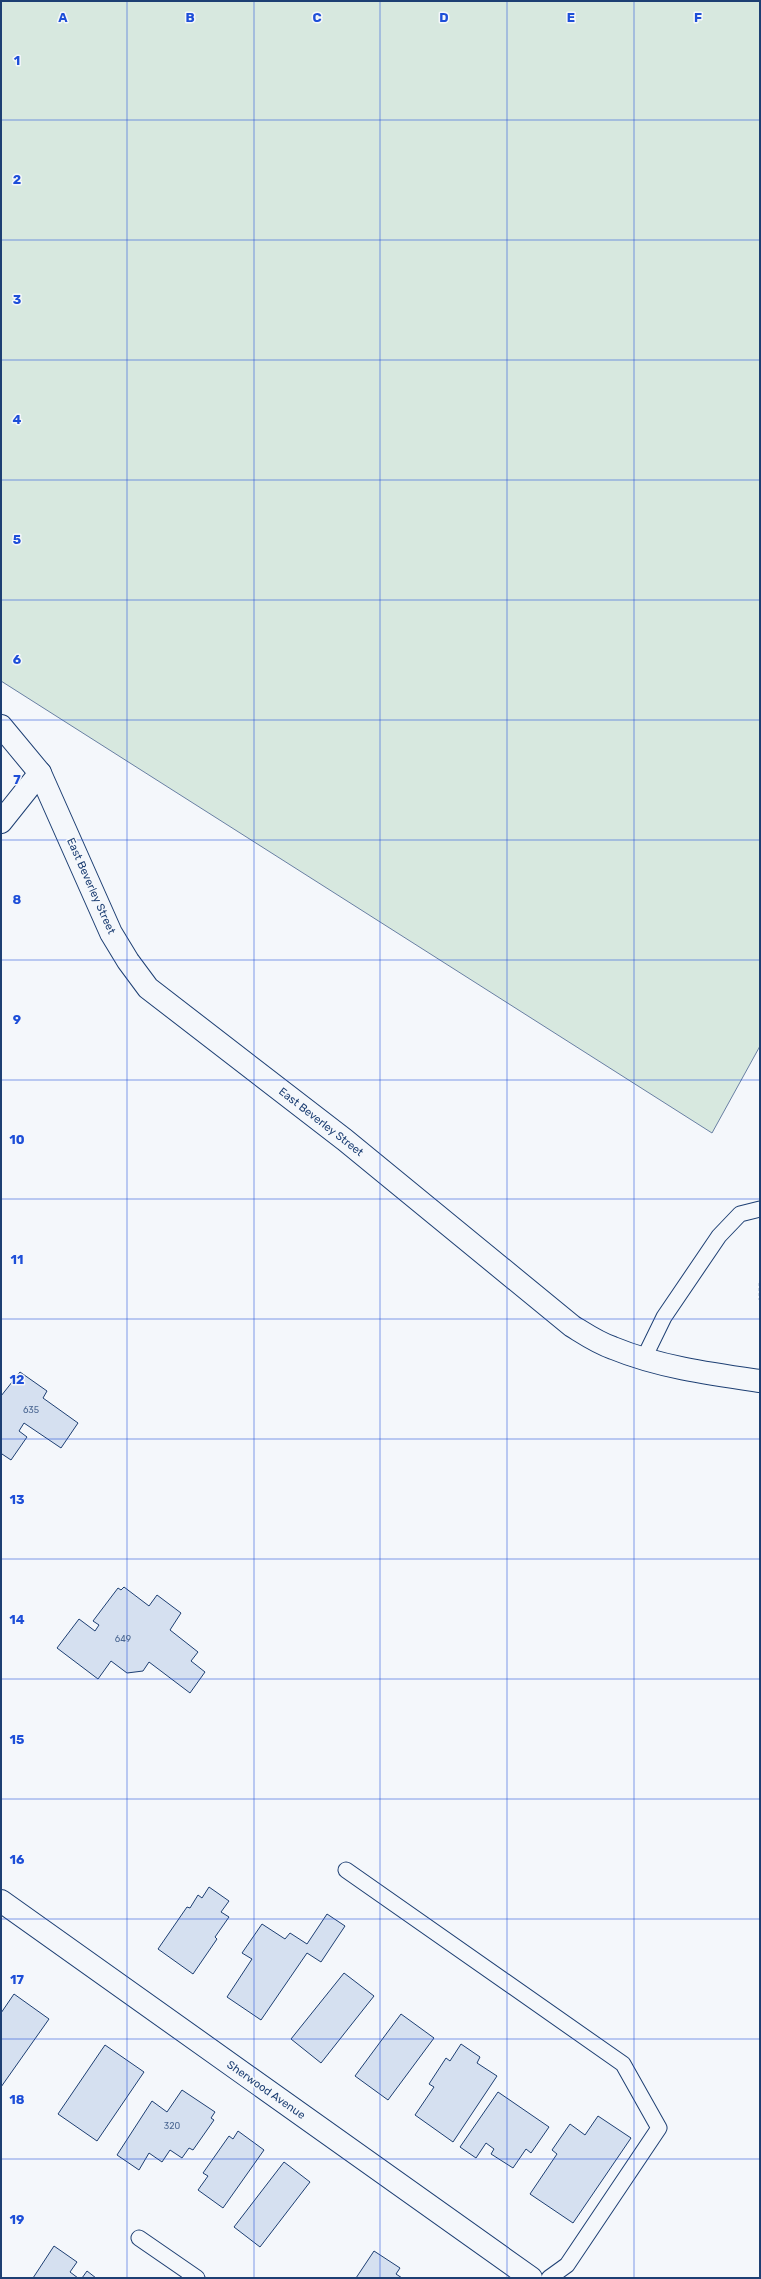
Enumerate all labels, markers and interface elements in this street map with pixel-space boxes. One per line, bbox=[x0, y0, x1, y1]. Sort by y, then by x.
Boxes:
text: A bbox=[58, 10, 68, 25]
text: B bbox=[185, 10, 195, 25]
text: C bbox=[312, 10, 322, 25]
text: D bbox=[439, 10, 449, 25]
text: E bbox=[567, 10, 575, 25]
text: F bbox=[694, 10, 702, 25]
text: 1 bbox=[14, 53, 20, 68]
text: 2 bbox=[13, 172, 21, 187]
text: 3 bbox=[13, 292, 22, 307]
text: 4 bbox=[13, 412, 22, 427]
text: 5 bbox=[13, 532, 21, 547]
text: 6 bbox=[13, 652, 22, 667]
text: 7 bbox=[13, 772, 21, 787]
street label: East Beverley Street bbox=[64, 836, 118, 937]
text: 8 bbox=[13, 892, 22, 907]
text: 9 bbox=[13, 1012, 21, 1027]
street label: East Beverley Street bbox=[276, 1085, 366, 1159]
text: 10 bbox=[9, 1132, 25, 1147]
text: 11 bbox=[11, 1252, 23, 1267]
text: 12 bbox=[10, 1372, 24, 1387]
house number: 635 bbox=[23, 1405, 39, 1415]
text: 13 bbox=[9, 1492, 25, 1507]
text: 14 bbox=[9, 1612, 25, 1627]
house number: 649 bbox=[115, 1634, 131, 1644]
text: 15 bbox=[10, 1732, 24, 1747]
text: 16 bbox=[10, 1852, 25, 1867]
text: 17 bbox=[10, 1972, 25, 1987]
street label: Sherwood Avenue bbox=[224, 2058, 308, 2122]
text: 18 bbox=[9, 2092, 25, 2107]
house number: 320 bbox=[164, 2121, 180, 2131]
text: 19 bbox=[10, 2212, 24, 2227]

